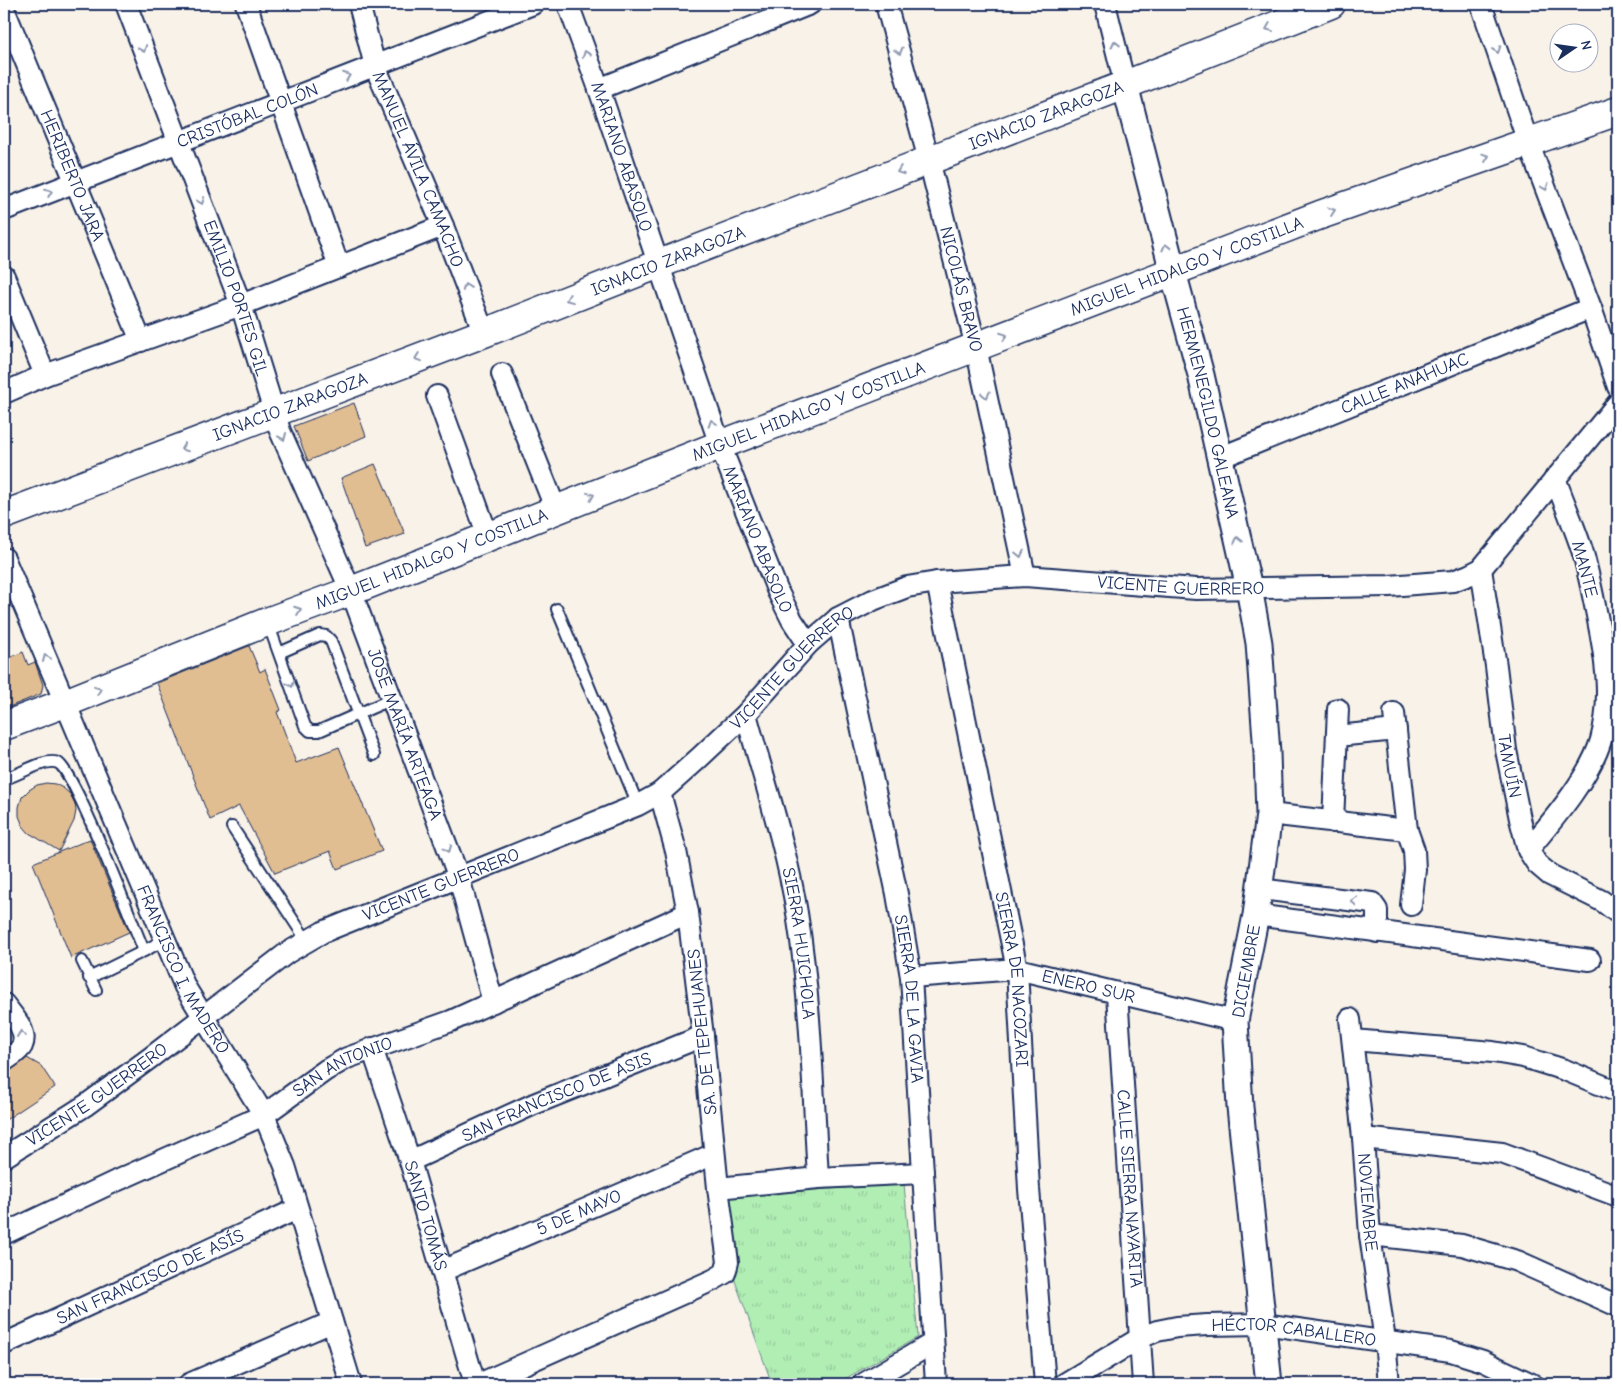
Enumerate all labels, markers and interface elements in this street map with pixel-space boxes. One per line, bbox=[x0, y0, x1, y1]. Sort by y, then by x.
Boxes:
one-way arrow bbox=[1265, 22, 1274, 32]
north arrow bbox=[1550, 22, 1600, 72]
text: N bbox=[1577, 39, 1595, 52]
one-way arrow bbox=[1111, 41, 1121, 49]
one-way arrow bbox=[137, 44, 147, 53]
one-way arrow bbox=[1491, 45, 1501, 54]
one-way arrow bbox=[893, 46, 904, 55]
one-way arrow bbox=[582, 50, 592, 59]
street label: MANUEL ÁVILA CAMACHO bbox=[368, 68, 468, 270]
one-way arrow bbox=[343, 72, 351, 82]
street label: IGNACIO ZARAGOZA bbox=[966, 77, 1126, 155]
street label: CRISTÓBAL COLÓN bbox=[174, 79, 321, 153]
street label: MARIANO ABASOLO bbox=[586, 79, 657, 235]
street label: HERIBERTO JARA bbox=[36, 107, 109, 244]
one-way arrow bbox=[1481, 152, 1489, 162]
one-way arrow bbox=[896, 165, 905, 175]
one-way arrow bbox=[1539, 182, 1549, 191]
one-way arrow bbox=[44, 188, 53, 198]
one-way arrow bbox=[195, 196, 206, 205]
one-way arrow bbox=[1328, 206, 1336, 216]
street label: MIGUEL HIDALGO Y COSTILLA bbox=[1067, 212, 1306, 321]
street label: EMILIO PORTES GIL bbox=[199, 217, 272, 379]
street label: IGNACIO ZARAGOZA bbox=[588, 222, 748, 301]
street label: NICOLÁS BRAVO bbox=[935, 224, 987, 354]
one-way arrow bbox=[1161, 242, 1172, 251]
one-way arrow bbox=[462, 283, 473, 292]
one-way arrow bbox=[565, 293, 574, 303]
street label: HERMENEGILDO GALEANA bbox=[1172, 305, 1243, 521]
one-way arrow bbox=[999, 332, 1008, 342]
street label: CALLE ANÁHUAC bbox=[1338, 349, 1472, 419]
one-way arrow bbox=[414, 352, 422, 362]
street label: MIGUEL HIDALGO Y COSTILLA bbox=[689, 357, 928, 466]
street label: IGNACIO ZARAGOZA bbox=[210, 368, 371, 446]
one-way arrow bbox=[981, 390, 991, 399]
one-way arrow bbox=[708, 419, 718, 427]
one-way arrow bbox=[277, 432, 287, 441]
one-way arrow bbox=[180, 441, 189, 452]
street label: MARIANO ABASOLO bbox=[718, 463, 797, 617]
one-way arrow bbox=[587, 492, 595, 502]
street label: MIGUEL HIDALGO Y COSTILLA bbox=[313, 504, 551, 614]
one-way arrow bbox=[1234, 536, 1244, 545]
street label: MANTE bbox=[1567, 539, 1602, 600]
one-way arrow bbox=[1015, 549, 1025, 558]
street label: VICENTE GUERRERO bbox=[1097, 572, 1264, 600]
street label: VICENTE GUERRERO bbox=[726, 602, 857, 734]
one-way arrow bbox=[293, 606, 302, 616]
street label: JOSÉ MARÍA ARTEAGA bbox=[363, 645, 446, 823]
one-way arrow bbox=[42, 654, 53, 663]
one-way arrow bbox=[285, 679, 295, 688]
one-way arrow bbox=[94, 685, 102, 695]
street label: TAMUÍN bbox=[1493, 733, 1525, 800]
street label: VICENTE GUERRERO bbox=[360, 844, 523, 926]
one-way arrow bbox=[442, 845, 452, 853]
street label: SIERRA HUICHOLA bbox=[777, 866, 819, 1020]
street label: FRANCISCO I. MADERO bbox=[132, 882, 234, 1058]
street label: SIERRA DE NACOZARI bbox=[990, 890, 1032, 1068]
one-way arrow bbox=[1350, 896, 1358, 907]
street label: SIERRA DE LA GAVIA bbox=[890, 913, 927, 1084]
street label: DICIEMBRE bbox=[1228, 923, 1265, 1019]
street label: SA. DE TEPEHUANES bbox=[683, 948, 722, 1116]
street label: ENERO SUR bbox=[1040, 965, 1137, 1008]
one-way arrow bbox=[17, 1030, 27, 1038]
street label: SAN ANTONIO bbox=[289, 1033, 395, 1102]
street label: VICENTE GUERRERO bbox=[23, 1038, 172, 1151]
street label: SAN FRANCISCO DE ASIS bbox=[458, 1048, 655, 1147]
street label: CALLE SIERRA NAYARITA bbox=[1112, 1089, 1147, 1289]
street label: NOVIEMBRE bbox=[1353, 1152, 1382, 1253]
street label: SANTO TOMÁS bbox=[399, 1158, 451, 1273]
street label: 5 DE MAYO bbox=[534, 1185, 625, 1240]
street label: SAN FRANCISCO DE ASÍS bbox=[53, 1225, 248, 1329]
street label: HÉCTOR CABALLERO bbox=[1211, 1313, 1377, 1351]

